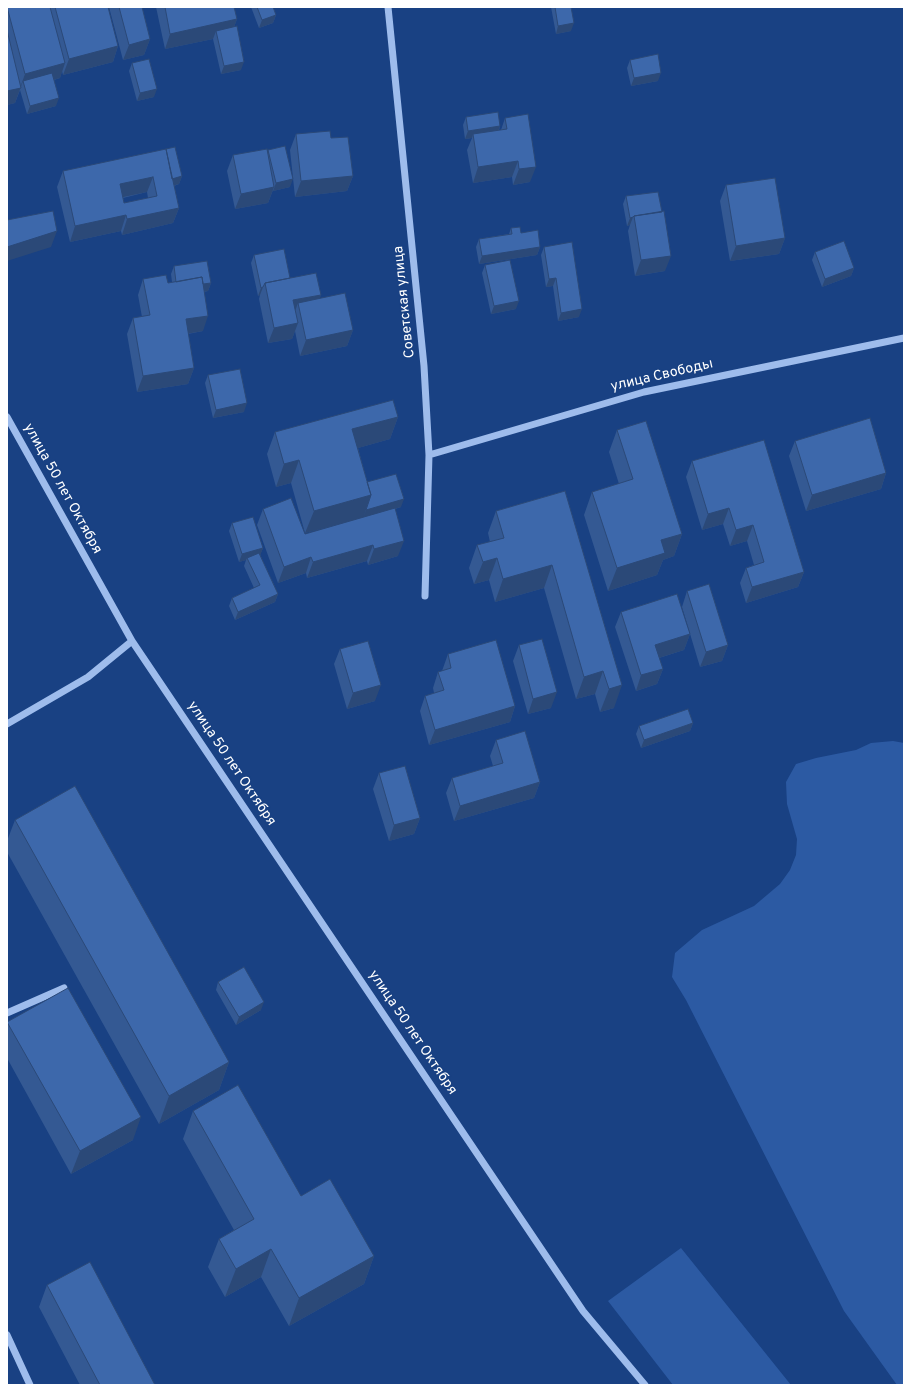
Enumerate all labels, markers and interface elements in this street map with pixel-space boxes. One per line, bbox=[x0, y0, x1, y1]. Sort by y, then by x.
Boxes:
street label: Советская улица bbox=[391, 245, 419, 359]
street label: улица Свободы bbox=[609, 356, 715, 396]
street label: улица 50 лет Октября bbox=[19, 421, 105, 557]
street label: улица 50 лет Октября bbox=[183, 699, 279, 829]
street label: улица 50 лет Октября bbox=[364, 968, 460, 1098]

